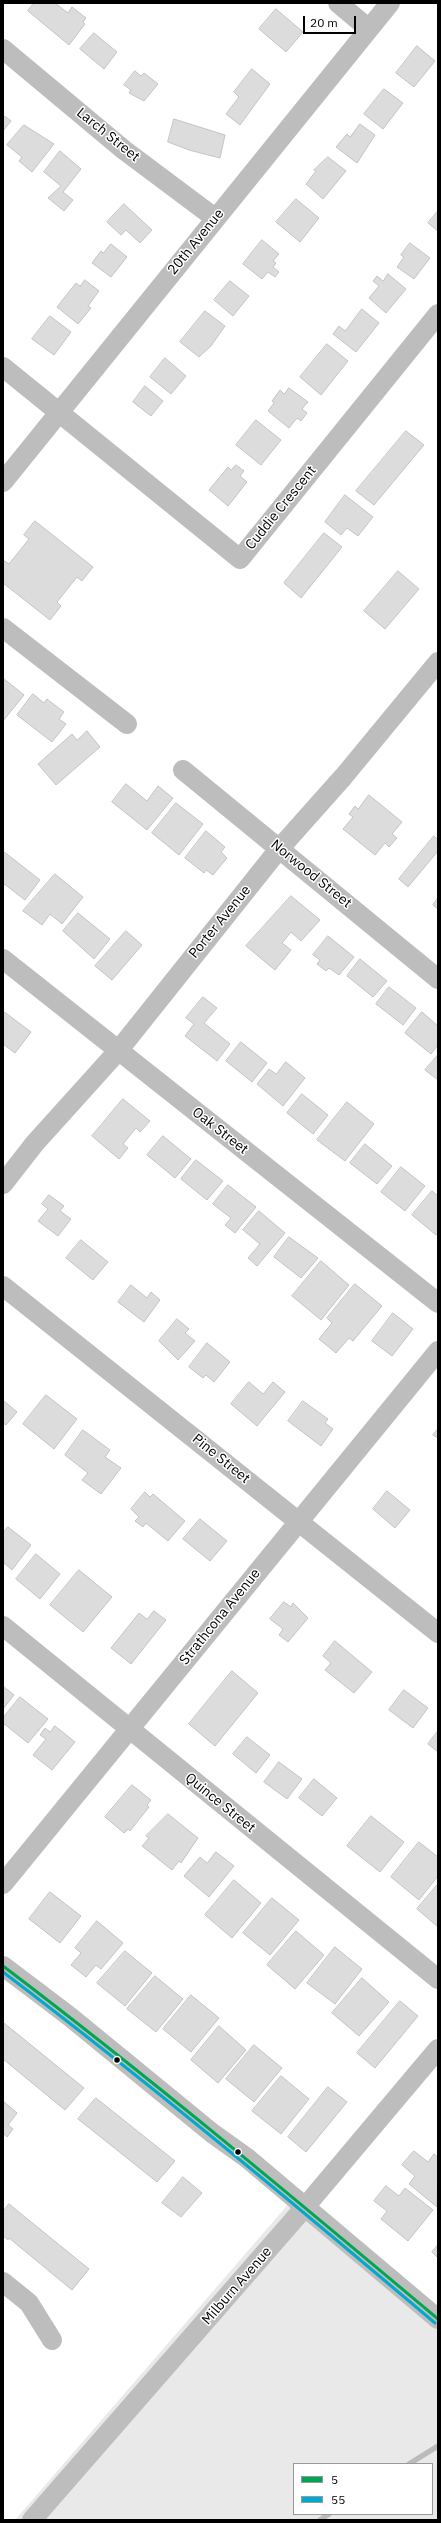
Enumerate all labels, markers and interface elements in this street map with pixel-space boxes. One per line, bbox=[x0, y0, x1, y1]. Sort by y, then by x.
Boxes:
scale bar bbox=[305, 8, 358, 34]
text: 20 m bbox=[310, 15, 338, 30]
street label: Larch Street bbox=[73, 104, 143, 166]
street label: 20th Avenue bbox=[164, 206, 228, 278]
street label: Cuddie Crescent bbox=[242, 463, 320, 553]
street label: Norwood Street bbox=[267, 836, 355, 912]
street label: Porter Avenue bbox=[185, 882, 255, 962]
street label: Oak Street bbox=[189, 1104, 251, 1158]
street label: Pine Street bbox=[189, 1431, 253, 1487]
street label: Strathcona Avenue bbox=[176, 1566, 264, 1668]
street label: Quince Street bbox=[181, 1770, 259, 1836]
unlabelled marker bbox=[112, 2055, 122, 2065]
unlabelled marker bbox=[233, 2147, 243, 2157]
street label: Milburn Avenue bbox=[199, 2244, 275, 2328]
legend bbox=[293, 2463, 433, 2515]
text: 5 bbox=[331, 2472, 338, 2487]
text: 55 bbox=[331, 2492, 345, 2507]

